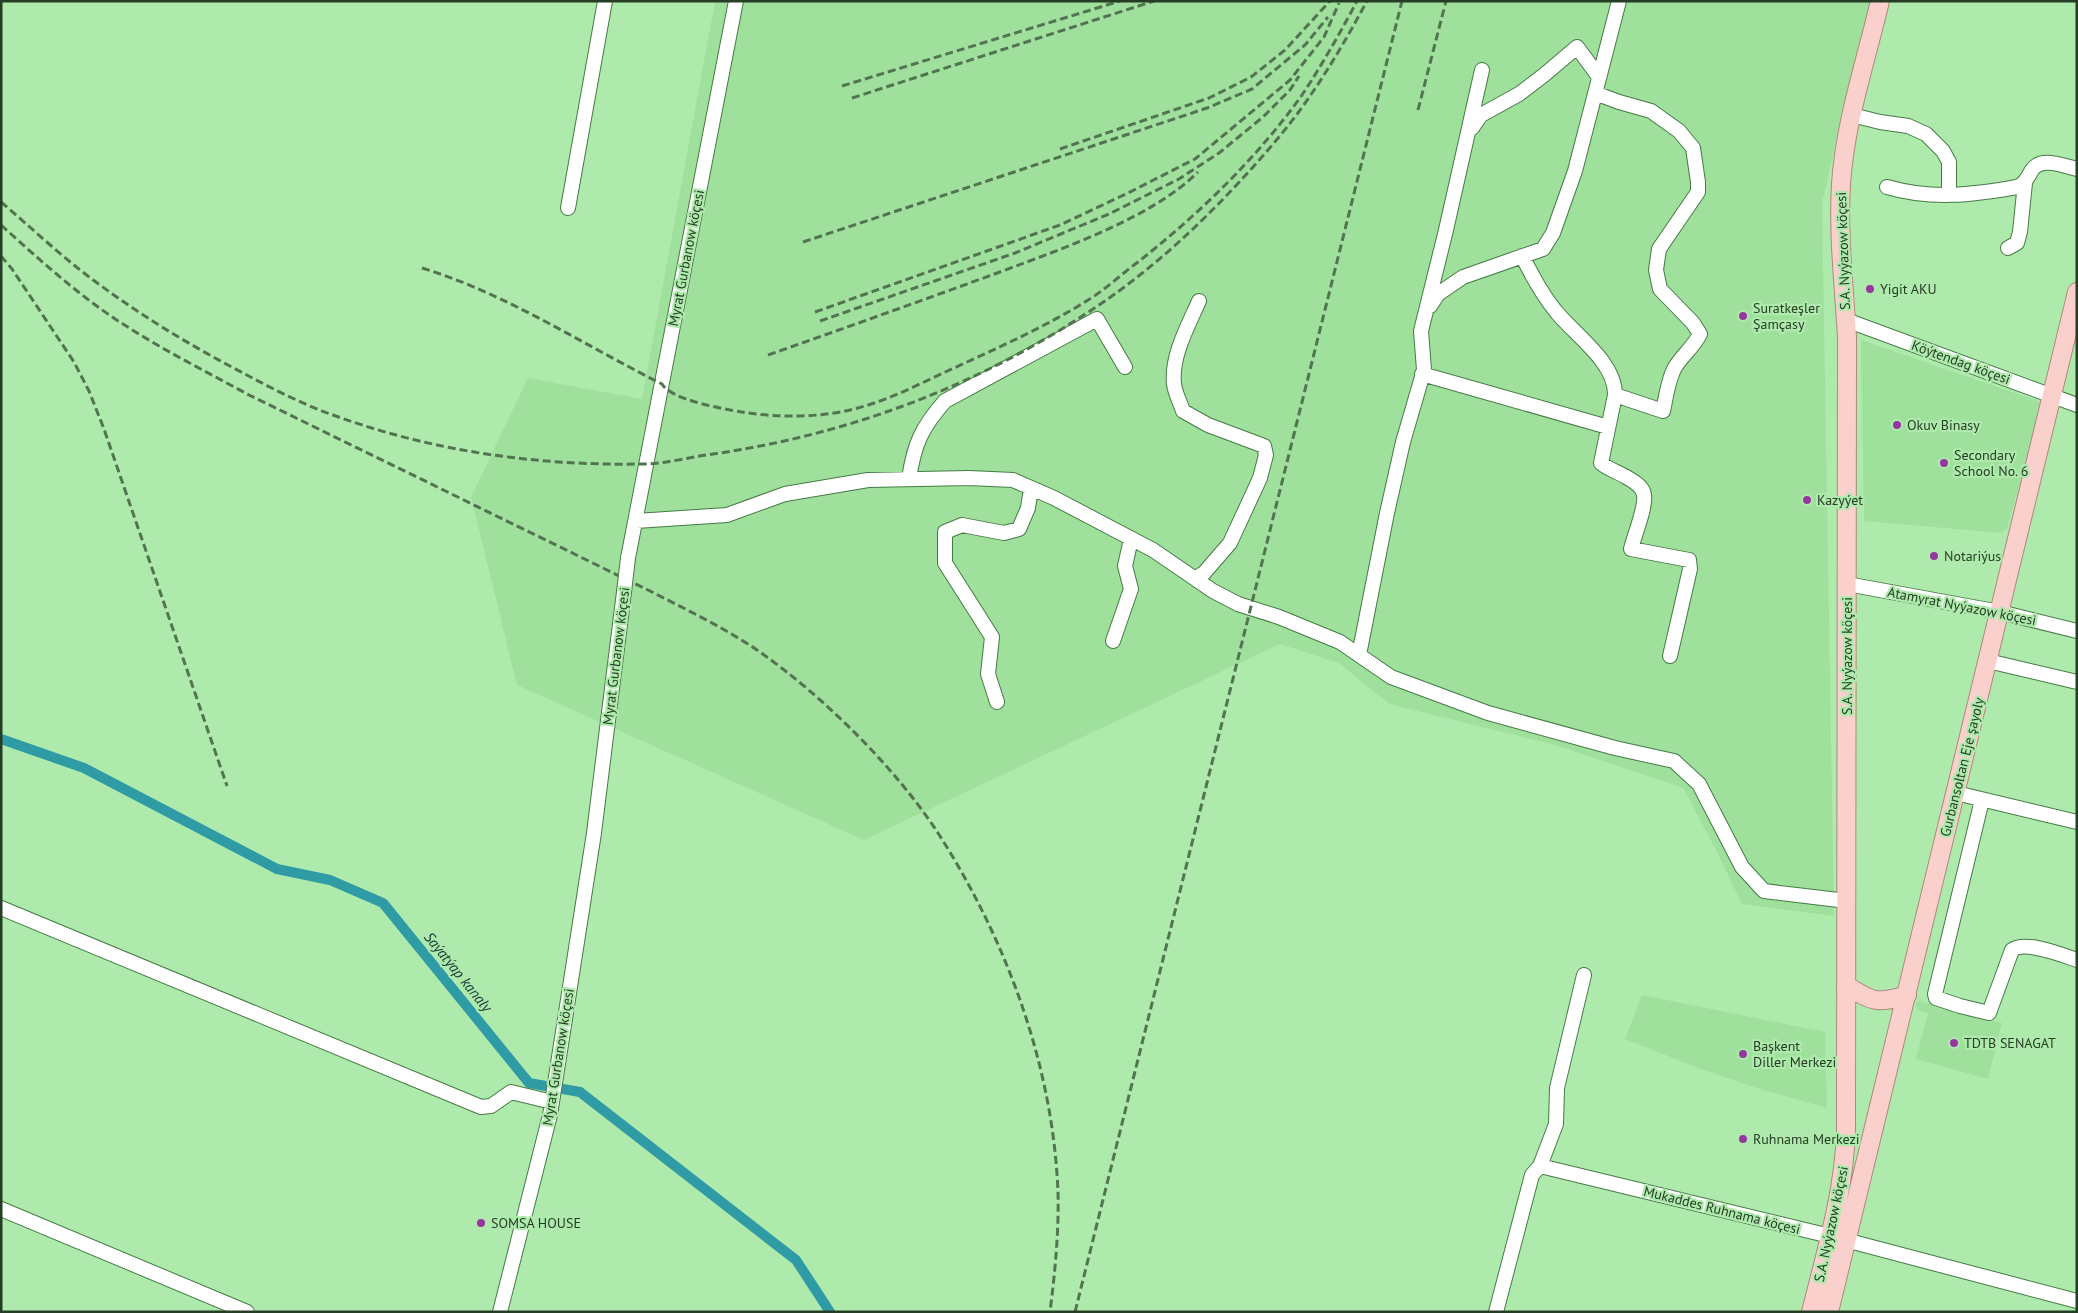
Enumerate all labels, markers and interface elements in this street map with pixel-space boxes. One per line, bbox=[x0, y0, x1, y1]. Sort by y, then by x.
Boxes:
street label: Myrat Gurbanow köçesi bbox=[664, 188, 708, 328]
street label: S.A. Nyýazow köçesi bbox=[1832, 192, 1854, 310]
place label: Yigit AKU bbox=[1880, 280, 1937, 298]
marker: Yigit AKU bbox=[1864, 283, 1876, 295]
place label: Suratkeşler Şamçasy bbox=[1753, 299, 1820, 333]
marker: Suratkeşler Şamçasy bbox=[1737, 310, 1749, 322]
street label: Köýtendag köçesi bbox=[1909, 336, 2013, 388]
place label: Okuv Binasy bbox=[1907, 416, 1980, 434]
marker: Okuv Binasy bbox=[1891, 419, 1903, 431]
place label: Secondary School No. 6 bbox=[1954, 446, 2028, 480]
marker: Secondary School No. 6 bbox=[1938, 457, 1950, 469]
place label: Kazyýet bbox=[1817, 491, 1863, 509]
marker: Kazyýet bbox=[1801, 494, 1813, 506]
place label: Notariýus bbox=[1944, 547, 2001, 565]
marker: Notariýus bbox=[1928, 550, 1940, 562]
street label: Atamyrat Nyýazow köçesi bbox=[1886, 583, 2038, 629]
street label: Myrat Gurbanow köçesi bbox=[599, 586, 633, 726]
street label: S.A. Nyýazow köçesi bbox=[1838, 597, 1856, 715]
street label: Gurbansoltan Eje şayoly bbox=[1936, 695, 1988, 839]
water label: Saýatýap kanaly bbox=[420, 928, 497, 1017]
street label: Myrat Gurbanow köçesi bbox=[538, 987, 578, 1127]
place label: TDTB SENAGAT bbox=[1964, 1034, 2056, 1052]
place label: Başkent Diller Merkezi bbox=[1753, 1037, 1836, 1071]
marker: TDTB SENAGAT bbox=[1948, 1037, 1960, 1049]
marker: Başkent Diller Merkezi bbox=[1737, 1048, 1749, 1060]
place label: Ruhnama Merkezi bbox=[1753, 1130, 1860, 1148]
marker: Ruhnama Merkezi bbox=[1737, 1133, 1749, 1145]
street label: S.A. Nyýazow köçesi bbox=[1810, 1164, 1852, 1284]
street label: Mukaddes Ruhnama köçesi bbox=[1642, 1182, 1802, 1238]
place label: SOMSA HOUSE bbox=[491, 1214, 581, 1232]
marker: SOMSA HOUSE bbox=[475, 1217, 487, 1229]

